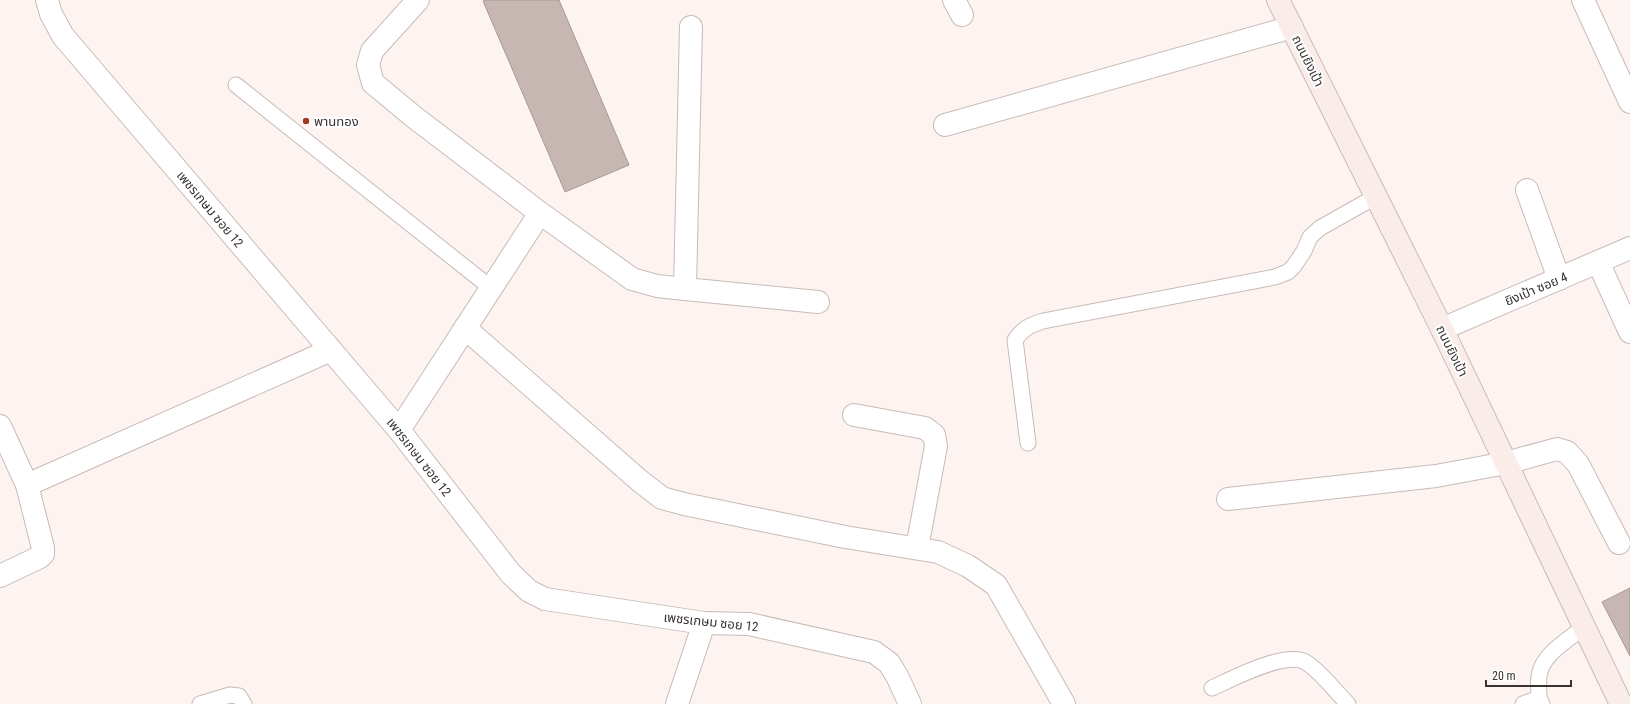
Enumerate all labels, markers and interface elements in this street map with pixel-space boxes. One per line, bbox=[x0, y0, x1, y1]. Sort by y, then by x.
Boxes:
street label: ถนนยิงเป้า bbox=[1289, 33, 1327, 89]
place label: พานทอง bbox=[314, 114, 359, 129]
marker: พานทอง bbox=[301, 116, 311, 126]
street label: เพชรเกษม ซอย 12 bbox=[174, 168, 246, 250]
street label: ยิงเป้า ซอย 4 bbox=[1503, 269, 1570, 309]
street label: ถนนยิงเป้า bbox=[1433, 323, 1471, 379]
street label: เพชรเกษม ซอย 12 bbox=[384, 415, 454, 499]
street label: เพชรเกษม ซอย 12 bbox=[663, 610, 759, 634]
scale bar bbox=[1486, 662, 1571, 688]
text: 20 m bbox=[1492, 669, 1516, 683]

